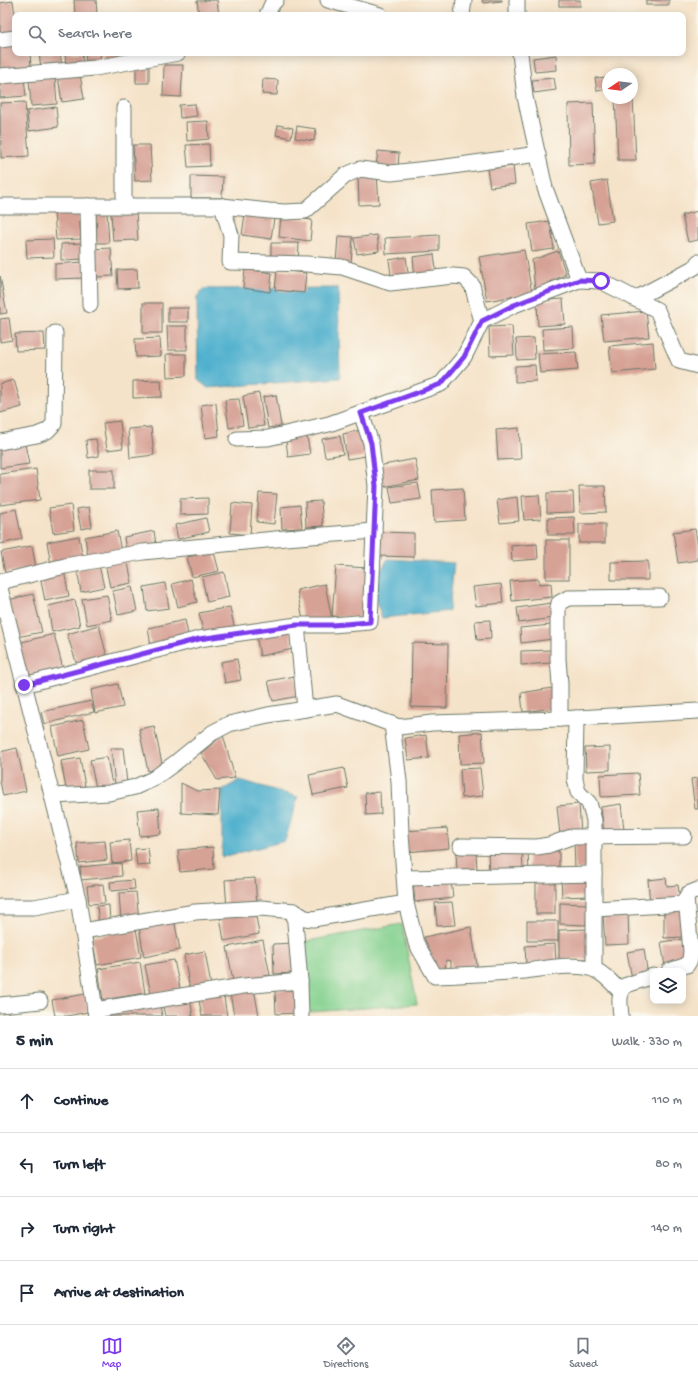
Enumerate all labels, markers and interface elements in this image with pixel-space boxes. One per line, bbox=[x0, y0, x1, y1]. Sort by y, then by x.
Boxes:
search box bbox=[12, 12, 686, 56]
icon: search bbox=[26, 23, 48, 45]
text: Search here bbox=[58, 25, 132, 43]
north arrow bbox=[602, 68, 638, 104]
route start bbox=[592, 272, 610, 290]
route end bbox=[15, 676, 33, 694]
map controls bbox=[650, 968, 686, 1004]
button: layers bbox=[650, 968, 686, 1004]
text: 5 min bbox=[16, 1032, 53, 1052]
text: Walk · 330 m bbox=[612, 1035, 682, 1050]
icon: ahead bbox=[16, 1090, 38, 1112]
text: Continue bbox=[54, 1092, 108, 1110]
text: 110 m bbox=[652, 1093, 682, 1108]
icon: left bbox=[16, 1154, 38, 1176]
text: Turn left bbox=[54, 1156, 105, 1174]
text: 80 m bbox=[655, 1157, 682, 1172]
icon: right bbox=[16, 1218, 38, 1240]
text: Turn right bbox=[54, 1220, 114, 1238]
text: 140 m bbox=[651, 1221, 682, 1236]
icon: arrive bbox=[16, 1282, 38, 1304]
text: Arrive at destination bbox=[54, 1284, 184, 1302]
tab: Map bbox=[101, 1335, 123, 1371]
tab: Directions bbox=[324, 1335, 368, 1371]
tab: Saved bbox=[569, 1335, 597, 1371]

